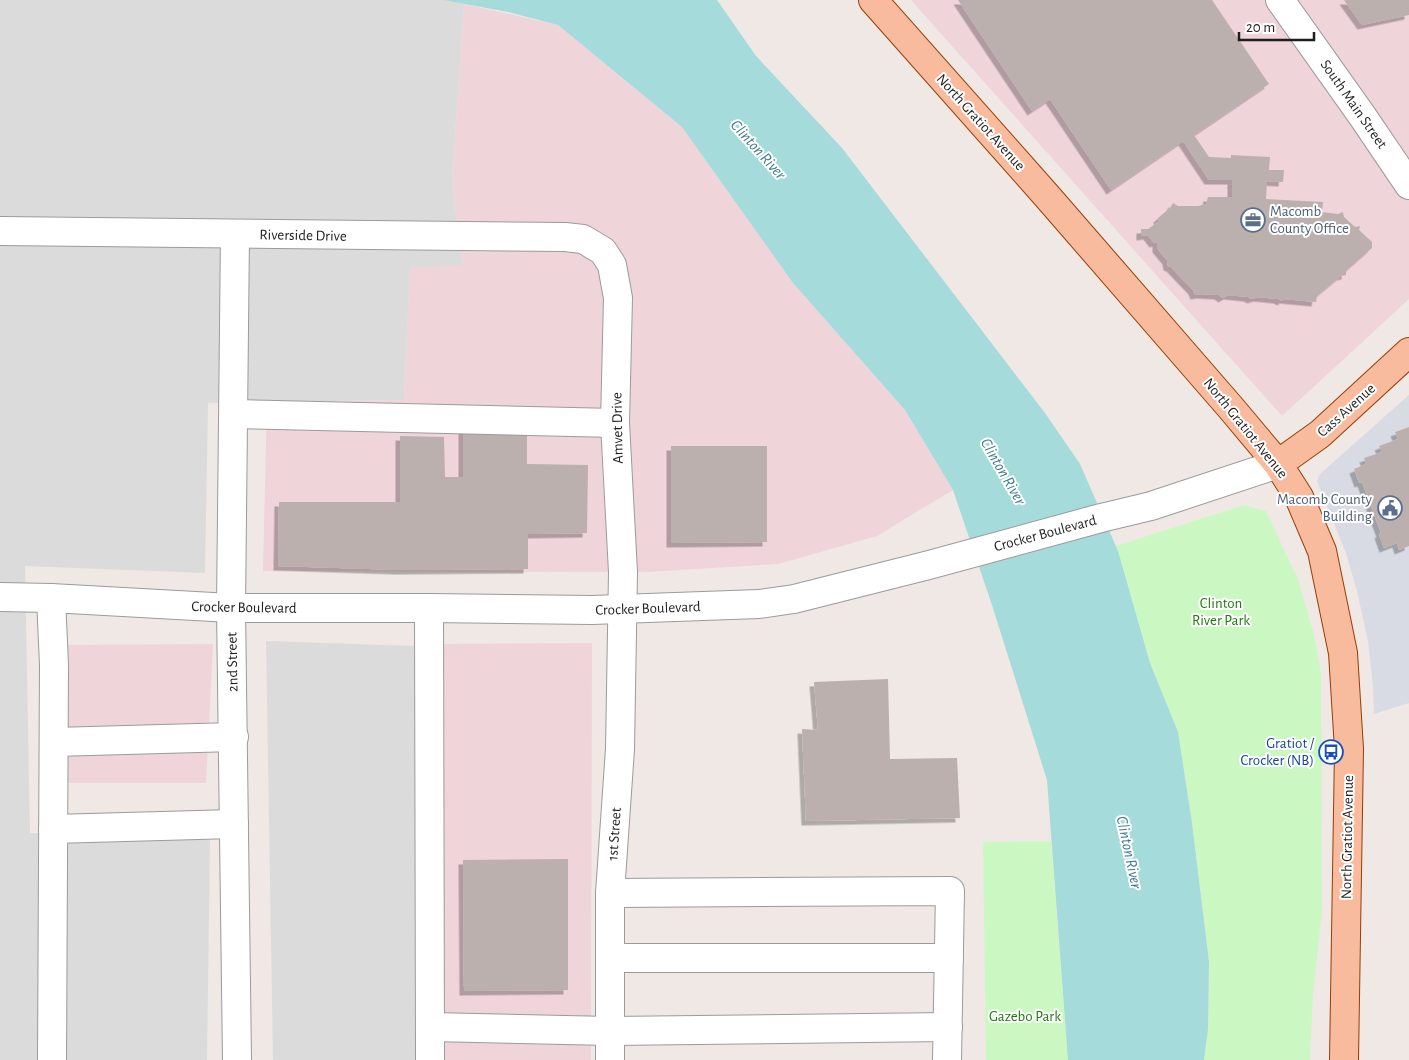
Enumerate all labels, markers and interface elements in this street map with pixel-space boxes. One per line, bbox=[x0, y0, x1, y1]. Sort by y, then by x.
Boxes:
scale bar bbox=[1239, 10, 1314, 42]
text: 20 m bbox=[1246, 20, 1275, 35]
street label: South Main Street bbox=[1317, 57, 1390, 152]
street label: North Gratiot Avenue bbox=[934, 71, 1028, 174]
water label: Clinton River bbox=[728, 117, 789, 183]
place label: Macomb County Office bbox=[1270, 204, 1349, 236]
office icon: Macomb County Office bbox=[1240, 207, 1266, 233]
street label: Riverside Drive bbox=[259, 227, 347, 244]
street label: North Gratiot Avenue bbox=[1201, 375, 1291, 481]
street label: Cass Avenue bbox=[1315, 381, 1378, 440]
street label: Amvet Drive bbox=[609, 392, 626, 464]
water label: Clinton River bbox=[978, 436, 1029, 508]
place label: Macomb County Building bbox=[1277, 492, 1373, 524]
public building icon: Macomb County Building bbox=[1377, 495, 1403, 521]
street label: Crocker Boulevard bbox=[992, 513, 1098, 554]
park label: Clinton River Park bbox=[1192, 596, 1250, 628]
street label: Crocker Boulevard bbox=[191, 599, 297, 616]
street label: Crocker Boulevard bbox=[595, 599, 701, 618]
street label: 2nd Street bbox=[224, 632, 241, 692]
place label: Gratiot / Crocker (NB) bbox=[1240, 736, 1315, 768]
bus stop icon: Gratiot / Crocker (NB) bbox=[1318, 739, 1344, 765]
street label: North Gratiot Avenue bbox=[1339, 775, 1356, 899]
street label: 1st Street bbox=[605, 807, 624, 861]
water label: Clinton River bbox=[1114, 814, 1145, 891]
park label: Gazebo Park bbox=[989, 1009, 1061, 1024]

